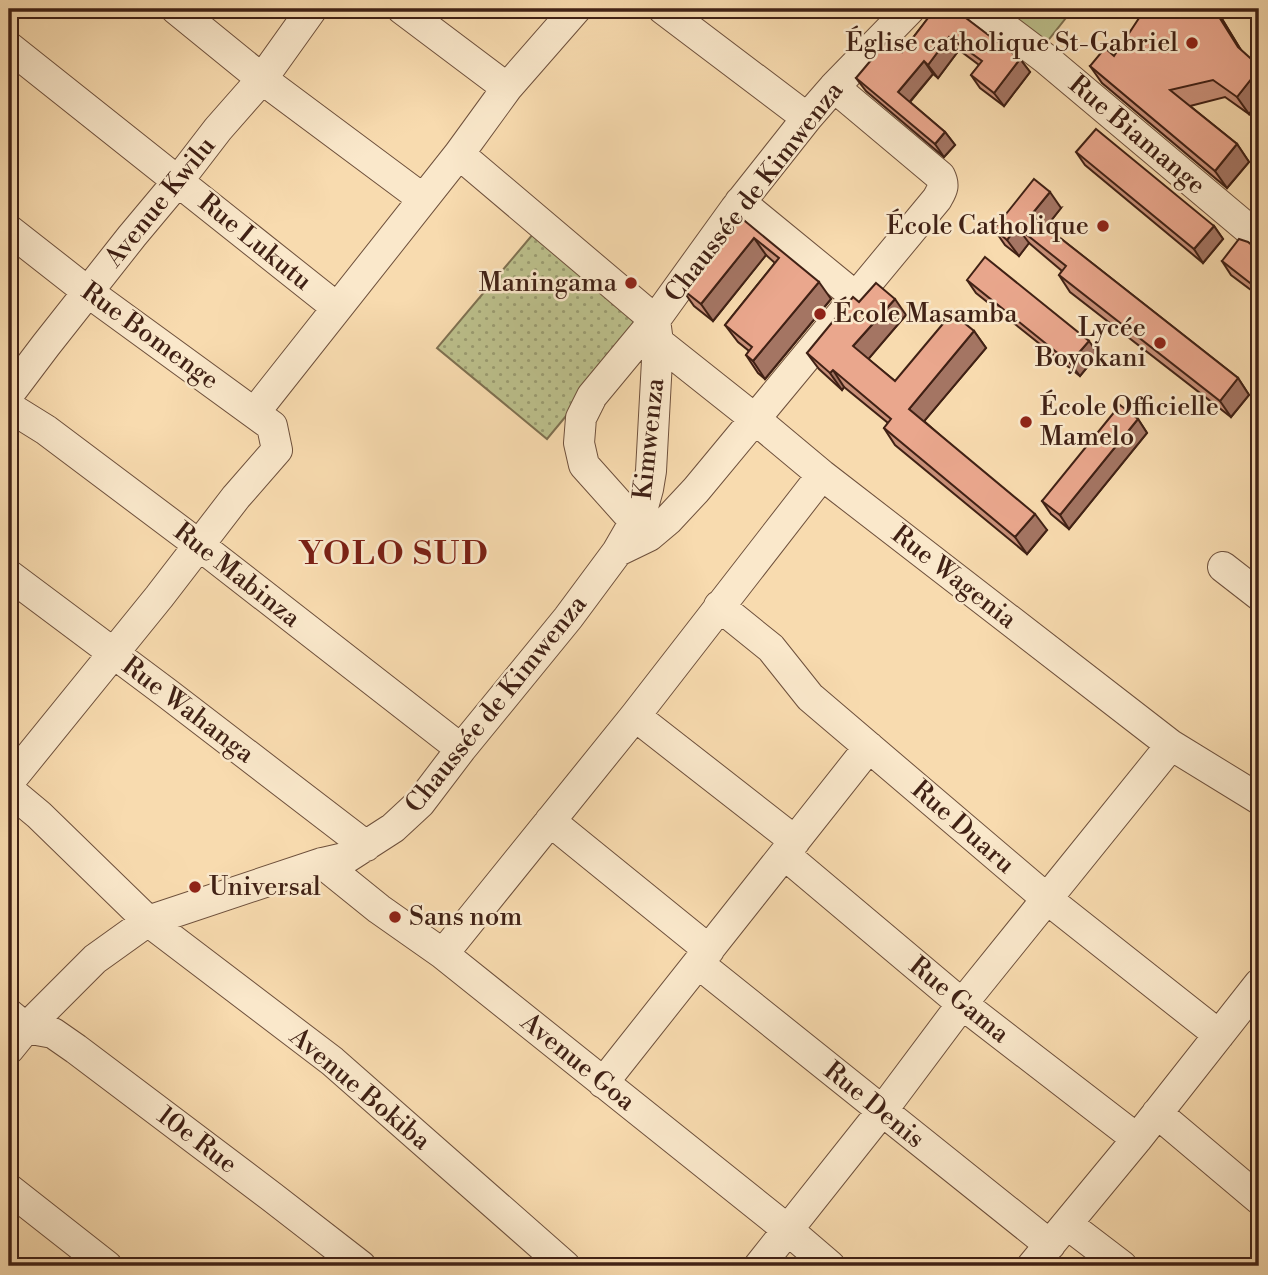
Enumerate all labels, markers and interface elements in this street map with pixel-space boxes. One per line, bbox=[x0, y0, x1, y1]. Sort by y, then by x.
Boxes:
place label: Église catholique St-Gabriel bbox=[846, 25, 1178, 59]
marker: Église catholique St-Gabriel bbox=[1184, 35, 1200, 51]
street label: Rue Biamange bbox=[1062, 68, 1212, 202]
street label: Chaussée de Kimwenza bbox=[658, 75, 851, 309]
street label: Avenue Kwilu bbox=[97, 130, 222, 274]
street label: Rue Lukutu bbox=[192, 187, 318, 297]
place label: École Catholique bbox=[886, 208, 1089, 242]
marker: École Catholique bbox=[1095, 218, 1111, 234]
place label: Maningama bbox=[479, 267, 618, 299]
street label: Rue Bomenge bbox=[75, 275, 225, 397]
marker: Maningama bbox=[623, 275, 639, 291]
place label: École Masamba bbox=[834, 296, 1018, 330]
marker: École Masamba bbox=[812, 306, 828, 322]
place label: Lycée Boyokani bbox=[1034, 312, 1146, 374]
marker: Lycée Boyokani bbox=[1152, 335, 1168, 351]
street label: Kimwenza bbox=[627, 376, 671, 501]
place label: École Officielle Mamelo bbox=[1040, 389, 1219, 453]
marker: École Officielle Mamelo bbox=[1018, 414, 1034, 430]
street label: Rue Mabinza bbox=[167, 516, 307, 635]
street label: Rue Wagenia bbox=[885, 518, 1024, 636]
district label: YOLO SUD bbox=[298, 534, 490, 575]
street label: Chaussée de Kimwenza bbox=[398, 588, 594, 819]
street label: Rue Wahanga bbox=[116, 650, 261, 771]
street label: Rue Duaru bbox=[905, 774, 1021, 881]
place label: Universal bbox=[209, 871, 321, 903]
marker: Universal bbox=[187, 879, 203, 895]
place label: Sans nom bbox=[409, 901, 522, 933]
marker: Sans nom bbox=[387, 909, 403, 925]
street label: Rue Gama bbox=[902, 950, 1016, 1051]
street label: Avenue Goa bbox=[514, 1006, 642, 1118]
street label: Avenue Bokiba bbox=[282, 1020, 438, 1158]
street label: Rue Denis bbox=[817, 1055, 931, 1155]
street label: 10e Rue bbox=[151, 1100, 243, 1180]

